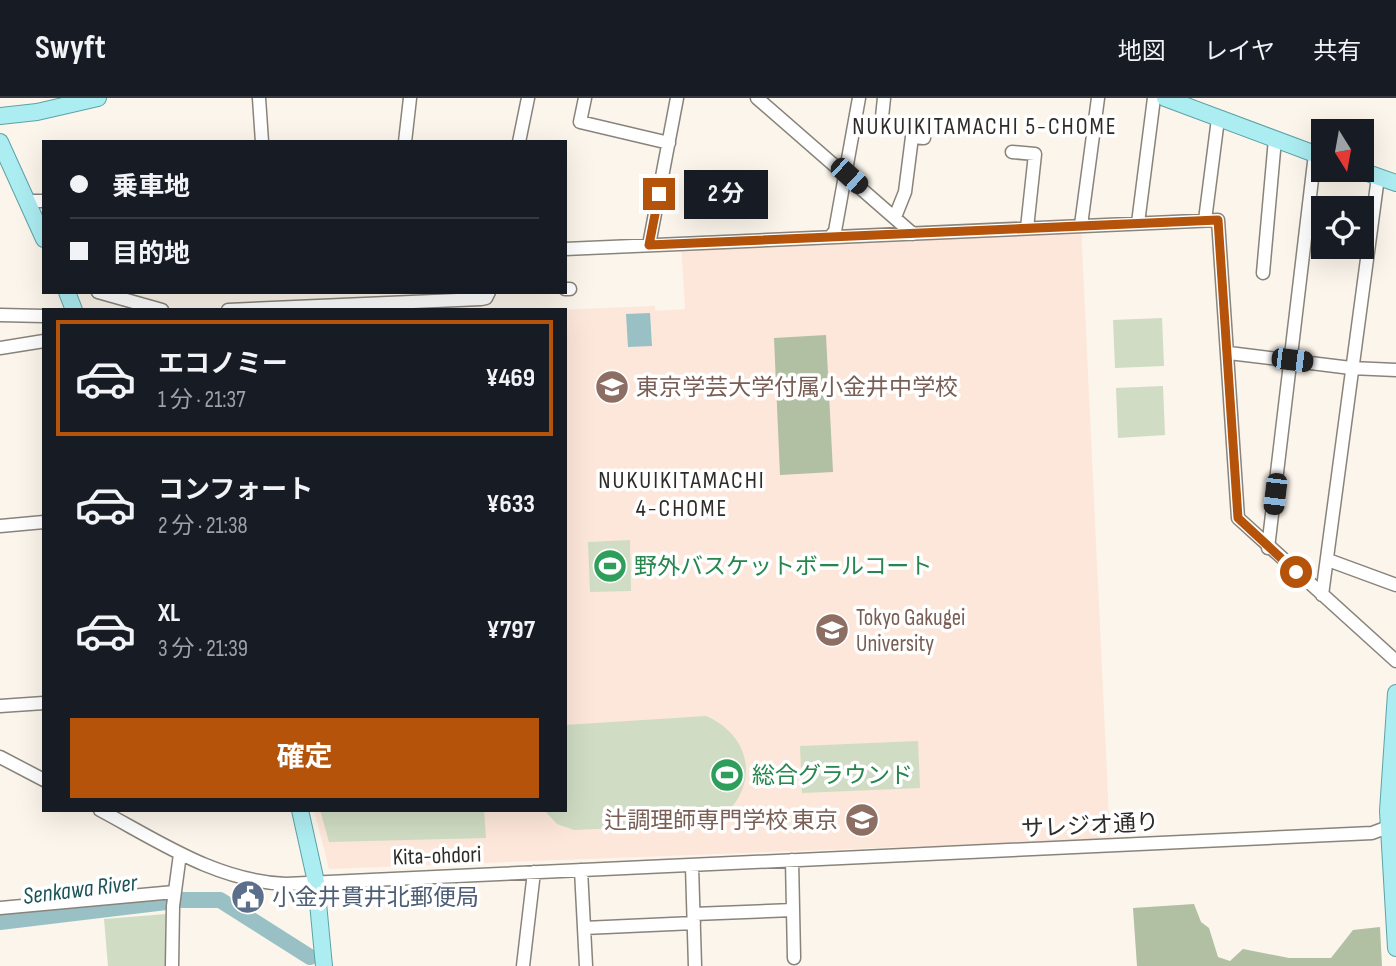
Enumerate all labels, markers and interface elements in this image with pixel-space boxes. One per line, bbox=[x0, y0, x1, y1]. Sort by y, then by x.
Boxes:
text: Swyft bbox=[35, 28, 106, 68]
text: 地図 bbox=[1118, 37, 1166, 66]
text: レイヤ bbox=[1204, 37, 1275, 66]
text: 共有 bbox=[1313, 37, 1361, 66]
district label: NUKUIKITAMACHI 5-CHOME bbox=[852, 112, 1118, 141]
north arrow bbox=[1311, 119, 1374, 182]
map controls bbox=[1311, 119, 1374, 259]
car bbox=[827, 154, 872, 198]
callout: 2 分 bbox=[684, 170, 768, 218]
text: 乗車地 bbox=[112, 172, 190, 203]
route end bbox=[643, 178, 675, 210]
text: 2 分 bbox=[708, 180, 744, 208]
button: locate bbox=[1311, 196, 1374, 259]
text: 目的地 bbox=[112, 239, 190, 270]
icon: car bbox=[74, 347, 137, 410]
car bbox=[1270, 347, 1315, 373]
text: エコノミー bbox=[158, 349, 288, 380]
text: ¥469 bbox=[485, 363, 535, 394]
school or university icon: 東京学芸大学付属小金井中学校 bbox=[593, 368, 631, 406]
place label: 東京学芸大学付属小金井中学校 bbox=[636, 374, 958, 402]
text: 1 分 · 21:37 bbox=[158, 386, 245, 414]
district label: NUKUIKITAMACHI 4-CHOME bbox=[598, 466, 766, 523]
car bbox=[1263, 472, 1288, 516]
icon: car bbox=[74, 473, 137, 536]
text: コンフォート bbox=[158, 475, 313, 506]
text: ¥633 bbox=[486, 489, 535, 520]
text: 2 分 · 21:38 bbox=[158, 512, 248, 540]
sports icon: 野外バスケットボールコート bbox=[591, 547, 629, 585]
place label: 野外バスケットボールコート bbox=[634, 553, 933, 581]
route start bbox=[1280, 556, 1312, 588]
text: XL bbox=[158, 598, 180, 629]
icon: car bbox=[74, 599, 137, 662]
place label: Tokyo Gakugei University bbox=[856, 604, 965, 658]
school or university icon: Tokyo Gakugei University bbox=[813, 611, 851, 649]
text: ¥797 bbox=[487, 615, 535, 646]
text: 3 分 · 21:39 bbox=[158, 635, 248, 663]
button: 確定 bbox=[70, 718, 539, 798]
sports icon: 総合グラウンド bbox=[708, 756, 746, 794]
place label: 総合グラウンド bbox=[752, 762, 913, 790]
school or university icon: 辻調理師専門学校 東京 bbox=[843, 801, 881, 839]
place label: 辻調理師専門学校 東京 bbox=[604, 807, 838, 835]
street label: サレジオ通り bbox=[1020, 808, 1160, 844]
street label: Kita-ohdori bbox=[392, 840, 482, 872]
water label: Senkawa River bbox=[21, 868, 140, 911]
public building icon: 小金井貫井北郵便局 bbox=[229, 878, 267, 916]
place label: 小金井貫井北郵便局 bbox=[272, 884, 479, 912]

